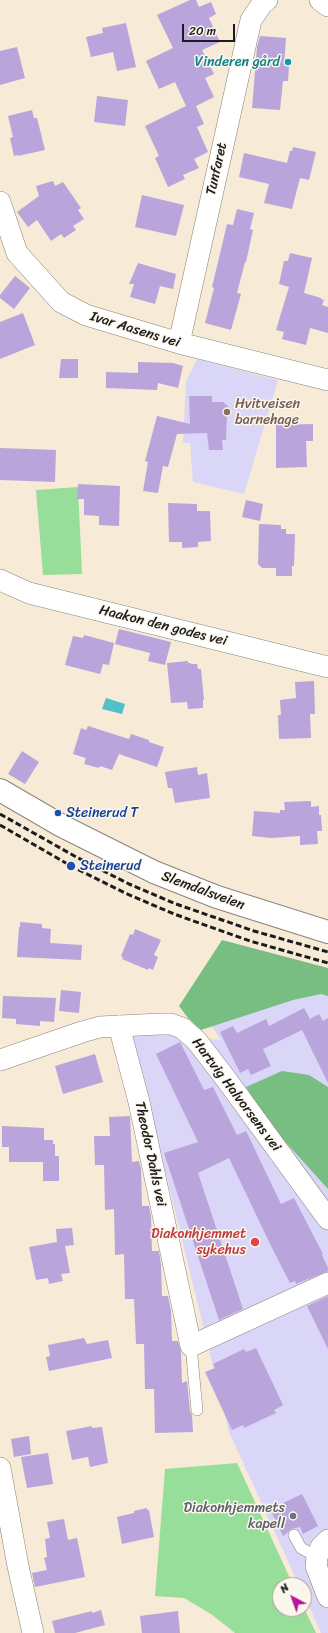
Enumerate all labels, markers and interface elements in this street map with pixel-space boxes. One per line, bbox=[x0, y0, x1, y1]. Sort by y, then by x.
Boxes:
scale bar bbox=[184, 16, 237, 42]
text: 20 m bbox=[189, 20, 216, 42]
place label: Vinderen gård bbox=[195, 54, 280, 70]
marker: Vinderen gård bbox=[283, 57, 293, 67]
street label: Tunfaret bbox=[203, 141, 231, 197]
street label: Ivar Aasens vei bbox=[88, 308, 182, 352]
place label: Hvitveisen barnehage bbox=[235, 396, 300, 428]
marker: Hvitveisen barnehage bbox=[222, 407, 232, 417]
street label: Haakon den godes vei bbox=[97, 602, 229, 650]
place label: Steinerud T bbox=[66, 805, 138, 821]
marker: Steinerud T bbox=[53, 808, 63, 818]
place label: Steinerud bbox=[80, 858, 141, 874]
marker: Steinerud bbox=[65, 860, 77, 872]
street label: Slemdalsveien bbox=[159, 868, 247, 914]
street label: Hartvig Halvorsens vei bbox=[188, 1035, 284, 1155]
street label: Theodor Dahls vei bbox=[131, 1100, 169, 1208]
place label: Diakonhjemmet sykehus bbox=[151, 1226, 246, 1258]
marker: Diakonhjemmet sykehus bbox=[249, 1236, 261, 1248]
place label: Diakonhjemmets kapell bbox=[183, 1500, 285, 1532]
marker: Diakonhjemmets kapell bbox=[288, 1511, 298, 1521]
north arrow bbox=[272, 1577, 312, 1617]
text: N bbox=[275, 1579, 294, 1598]

